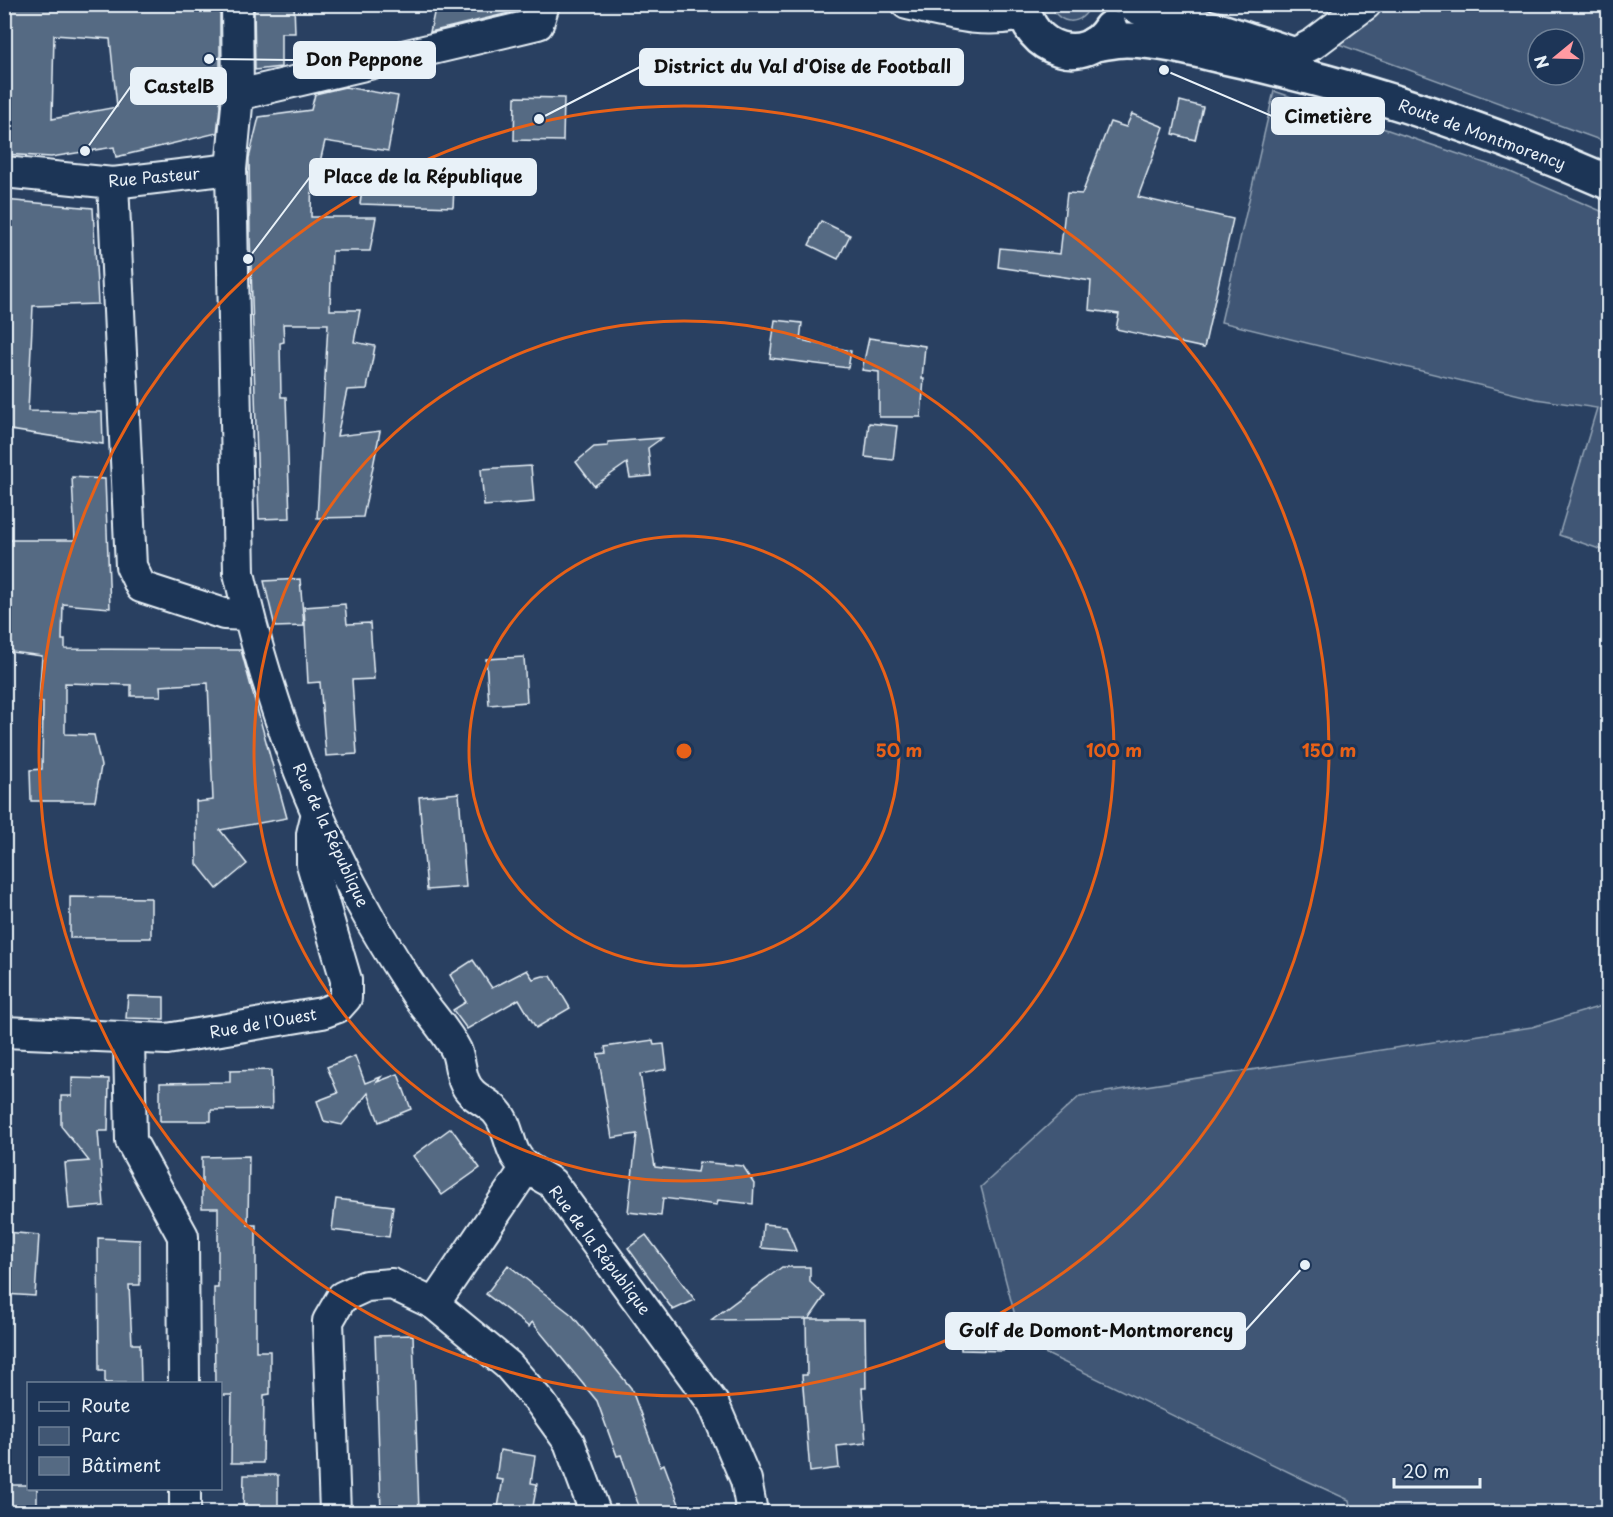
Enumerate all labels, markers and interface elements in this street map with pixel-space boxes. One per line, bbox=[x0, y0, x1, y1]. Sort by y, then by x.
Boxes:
north arrow bbox=[1526, 27, 1586, 87]
callout: Don Peppone bbox=[294, 42, 435, 78]
text: Don Peppone bbox=[305, 45, 423, 72]
callout: District du Val d'Oise de Football bbox=[640, 49, 963, 85]
text: District du Val d'Oise de Football bbox=[653, 52, 951, 79]
text: N bbox=[1527, 52, 1554, 72]
callout: CastelB bbox=[131, 68, 226, 104]
text: CastelB bbox=[144, 72, 214, 99]
street label: Route de Montmorency bbox=[1395, 92, 1569, 175]
callout: Cimetière bbox=[1272, 98, 1384, 134]
text: Cimetière bbox=[1284, 102, 1372, 129]
callout: Place de la République bbox=[310, 159, 536, 195]
street label: Rue Pasteur bbox=[107, 160, 201, 192]
text: Place de la République bbox=[324, 162, 522, 189]
text: 50 m bbox=[876, 736, 922, 763]
text: 100 m bbox=[1086, 736, 1142, 763]
text: 150 m bbox=[1302, 736, 1356, 763]
centre of rings bbox=[674, 741, 694, 761]
street label: Rue de la République bbox=[288, 759, 376, 911]
street label: Rue de l'Ouest bbox=[208, 1001, 318, 1043]
street label: Rue de la République bbox=[544, 1180, 658, 1319]
callout: Golf de Domont-Montmorency bbox=[946, 1313, 1245, 1349]
text: Golf de Domont-Montmorency bbox=[959, 1316, 1233, 1343]
legend bbox=[27, 1382, 222, 1490]
text: Route bbox=[81, 1391, 131, 1418]
text: Parc bbox=[81, 1421, 120, 1448]
text: Bâtiment bbox=[81, 1451, 161, 1478]
scale bar bbox=[1394, 1451, 1480, 1489]
text: 20 m bbox=[1403, 1457, 1449, 1484]

